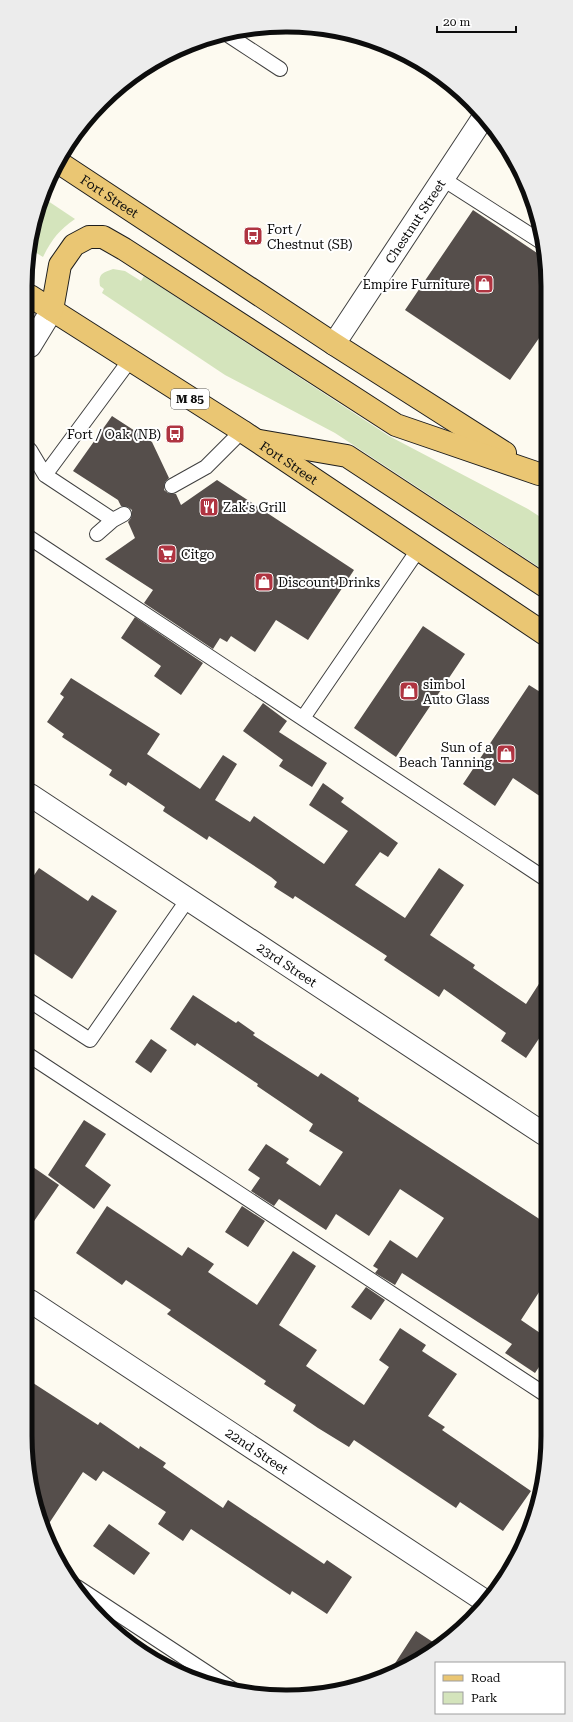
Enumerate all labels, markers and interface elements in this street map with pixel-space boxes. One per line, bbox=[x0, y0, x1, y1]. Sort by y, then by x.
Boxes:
scale bar bbox=[437, 8, 516, 34]
text: 20 m bbox=[443, 15, 470, 29]
street label: Fort Street bbox=[78, 172, 142, 221]
street label: Chestnut Street bbox=[382, 176, 448, 266]
place label: Fort / Chestnut (SB) bbox=[267, 222, 353, 252]
bus stop icon: Fort / Chestnut (SB) bbox=[242, 225, 264, 247]
shop icon: Empire Furniture bbox=[473, 273, 495, 295]
place label: Empire Furniture bbox=[362, 277, 470, 292]
road number: M 85 bbox=[171, 389, 209, 409]
bus stop icon: Fort / Oak (NB) bbox=[164, 423, 186, 445]
place label: Fort / Oak (NB) bbox=[67, 427, 161, 442]
street label: Fort Street bbox=[257, 438, 321, 487]
restaurant icon: Zak's Grill bbox=[198, 496, 220, 518]
place label: Zak's Grill bbox=[223, 500, 286, 515]
supermarket icon: Citgo bbox=[156, 543, 178, 565]
place label: Citgo bbox=[181, 547, 214, 562]
shop icon: Discount Drinks bbox=[253, 571, 275, 593]
place label: Discount Drinks bbox=[278, 575, 380, 590]
place label: simbol Auto Glass bbox=[423, 677, 489, 707]
shop icon: simbol Auto Glass bbox=[398, 680, 420, 702]
place label: Sun of a Beach Tanning bbox=[399, 740, 493, 770]
shop icon: Sun of a Beach Tanning bbox=[495, 743, 517, 765]
street label: 23rd Street bbox=[254, 939, 320, 990]
street label: 22nd Street bbox=[223, 1425, 291, 1477]
legend bbox=[435, 1662, 565, 1714]
text: Road bbox=[471, 1671, 501, 1685]
text: Park bbox=[471, 1691, 498, 1705]

